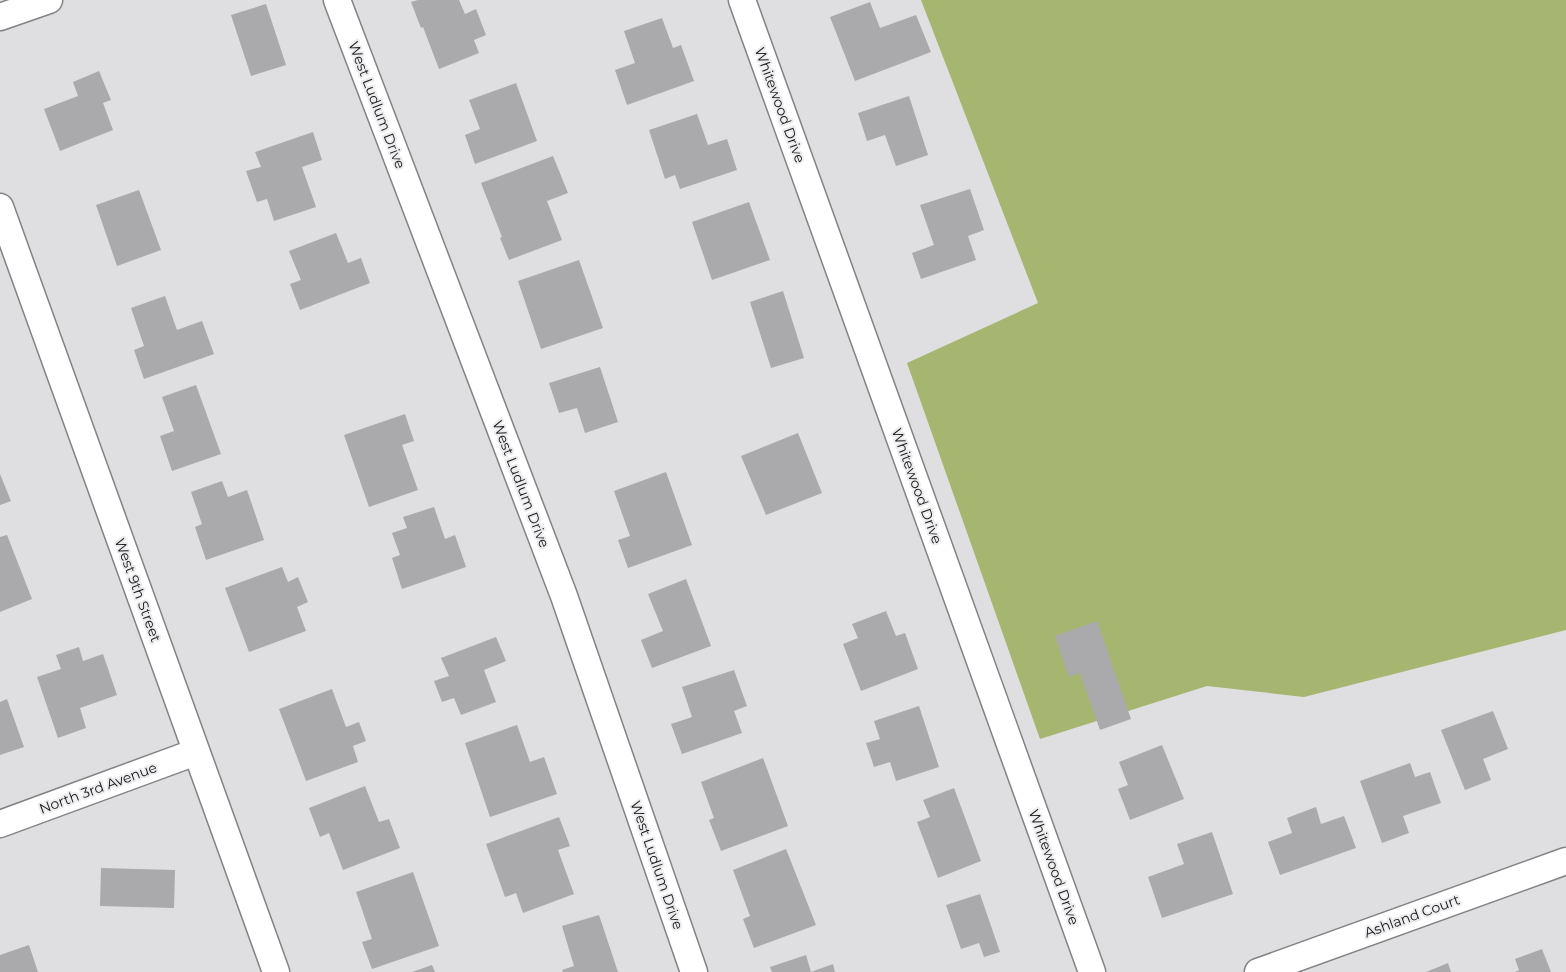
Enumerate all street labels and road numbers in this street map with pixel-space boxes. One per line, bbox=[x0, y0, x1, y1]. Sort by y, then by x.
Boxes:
street label: West Ludlum Drive bbox=[344, 39, 410, 171]
street label: Whitewood Drive bbox=[751, 45, 809, 165]
street label: West Ludlum Drive bbox=[488, 418, 554, 550]
street label: Whitewood Drive bbox=[888, 426, 946, 546]
street label: West 9th Street bbox=[111, 536, 165, 645]
street label: North 3rd Avenue bbox=[37, 758, 159, 818]
street label: West Ludlum Drive bbox=[627, 798, 687, 932]
street label: Whitewood Drive bbox=[1025, 807, 1083, 927]
street label: Ashland Court bbox=[1362, 890, 1462, 942]

